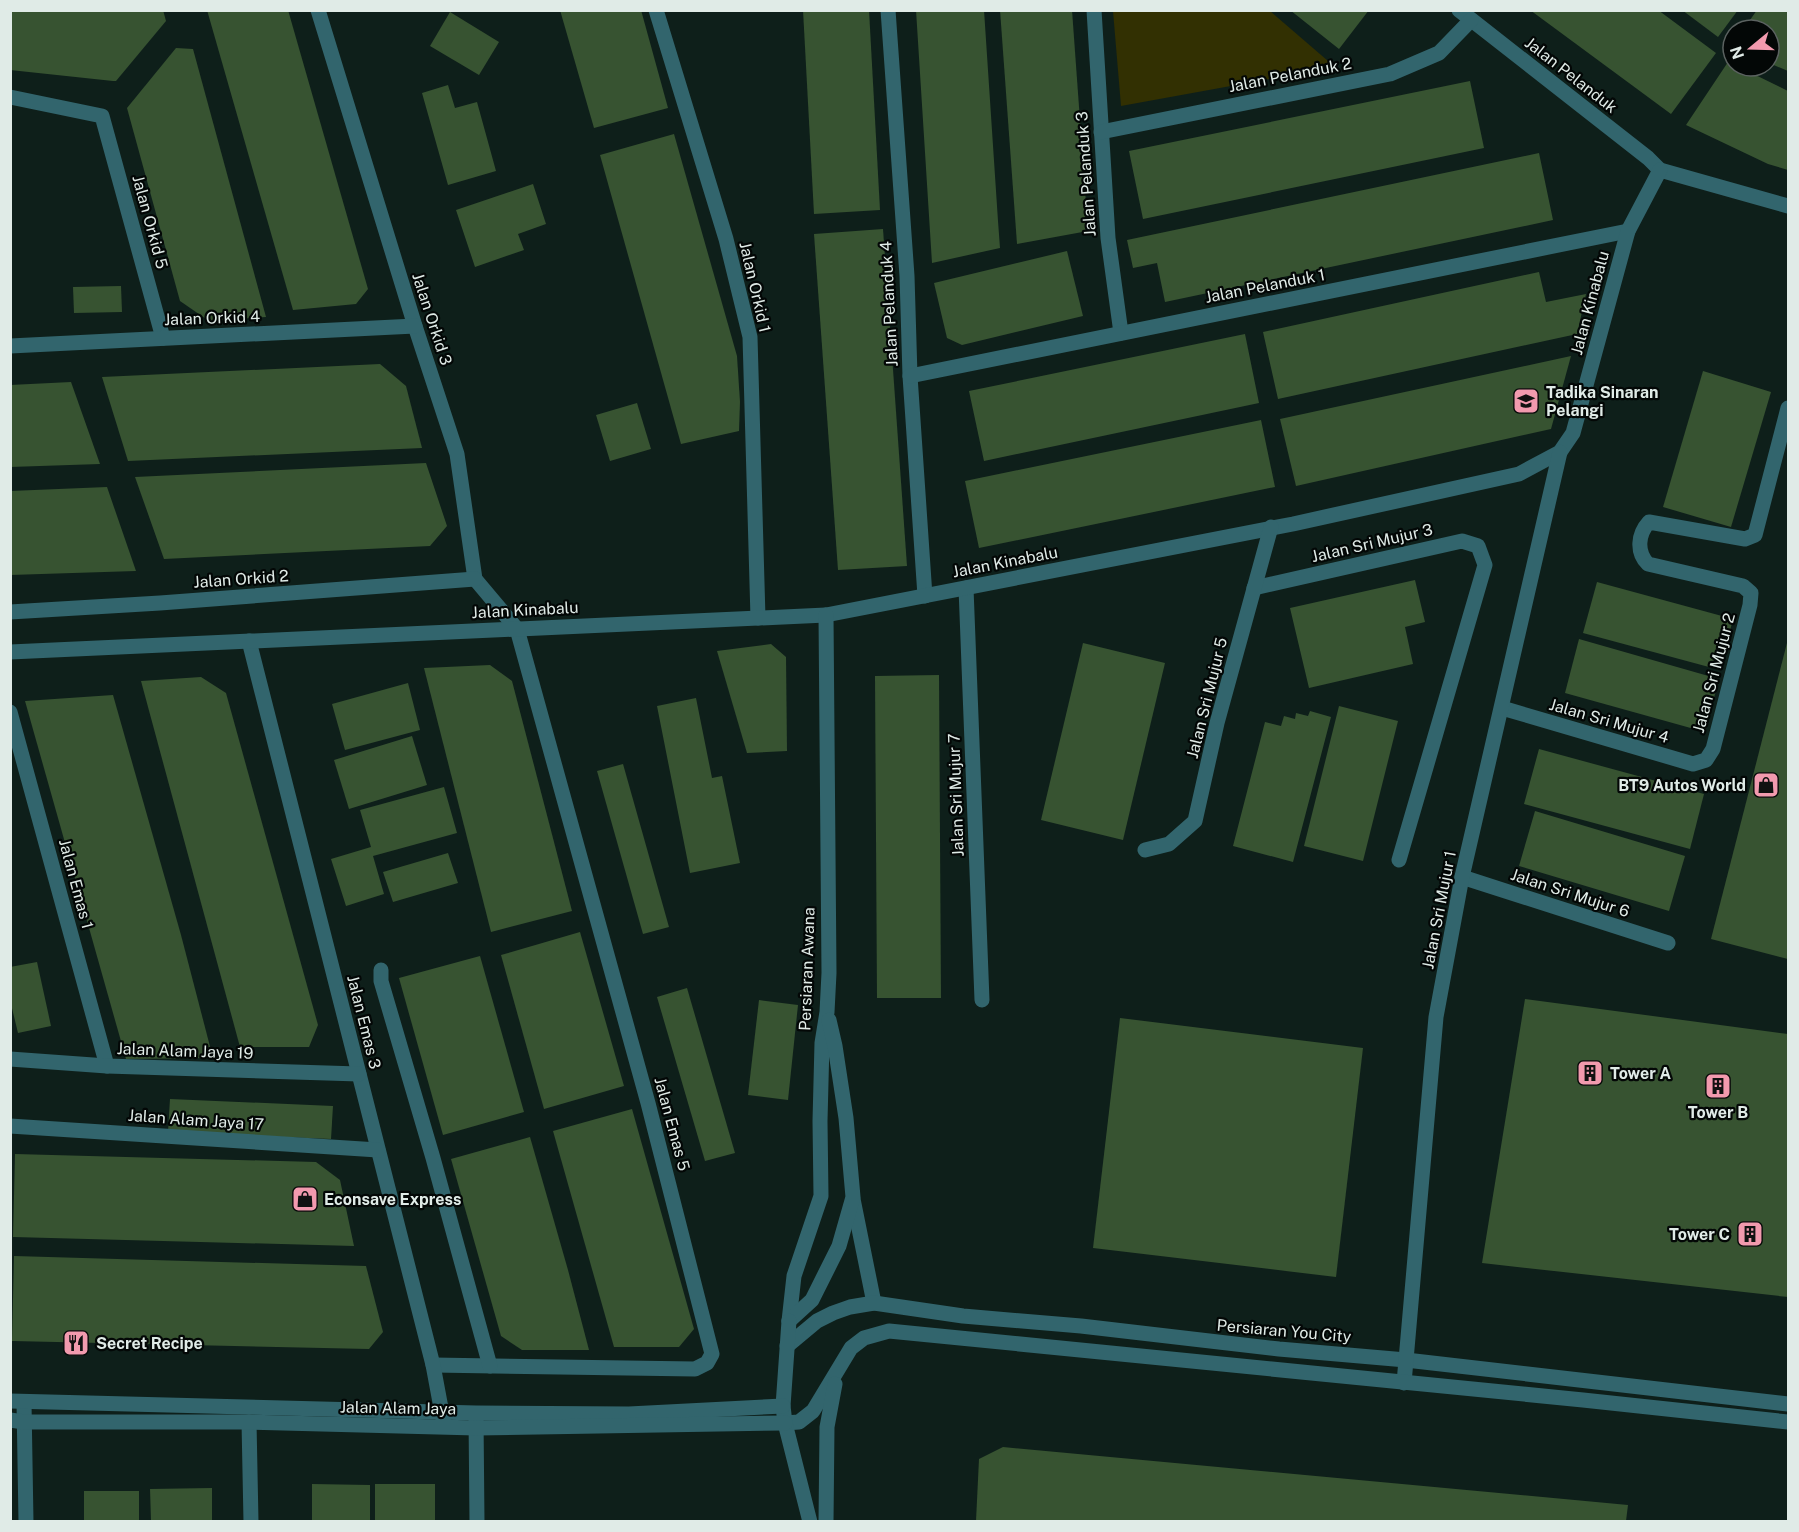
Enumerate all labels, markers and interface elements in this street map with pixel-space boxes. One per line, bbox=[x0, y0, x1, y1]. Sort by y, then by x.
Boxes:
north arrow bbox=[1721, 18, 1781, 78]
street label: Jalan Pelanduk bbox=[1521, 33, 1621, 117]
text: N bbox=[1726, 44, 1748, 62]
street label: Jalan Pelanduk 2 bbox=[1227, 54, 1353, 96]
street label: Jalan Pelanduk 3 bbox=[1072, 111, 1100, 237]
street label: Jalan Orkid 5 bbox=[128, 173, 172, 271]
street label: Jalan Orkid 1 bbox=[735, 240, 775, 334]
street label: Jalan Pelanduk 4 bbox=[876, 241, 902, 367]
street label: Jalan Kinabalu bbox=[1567, 249, 1613, 357]
street label: Jalan Pelanduk 1 bbox=[1203, 265, 1327, 307]
street label: Jalan Orkid 3 bbox=[408, 270, 456, 368]
street label: Jalan Orkid 4 bbox=[164, 307, 260, 329]
place label: Tadika Sinaran Pelangi bbox=[1546, 383, 1659, 420]
school or university icon: Tadika Sinaran Pelangi bbox=[1511, 386, 1541, 416]
street label: Jalan Sri Mujur 3 bbox=[1309, 520, 1435, 566]
street label: Jalan Kinabalu bbox=[951, 542, 1059, 582]
street label: Jalan Orkid 2 bbox=[193, 566, 289, 592]
street label: Jalan Kinabalu bbox=[471, 598, 579, 622]
street label: Jalan Sri Mujur 2 bbox=[1689, 611, 1739, 735]
street label: Jalan Sri Mujur 5 bbox=[1183, 636, 1231, 760]
street label: Jalan Sri Mujur 4 bbox=[1547, 695, 1671, 747]
street label: Jalan Sri Mujur 7 bbox=[944, 733, 968, 857]
shop icon: BT9 Autos World bbox=[1751, 770, 1781, 800]
place label: BT9 Autos World bbox=[1618, 776, 1746, 795]
street label: Jalan Emas 1 bbox=[55, 837, 97, 931]
street label: Jalan Sri Mujur 1 bbox=[1418, 849, 1460, 971]
street label: Jalan Sri Mujur 6 bbox=[1508, 865, 1632, 921]
street label: Persiaran Awana bbox=[795, 907, 819, 1031]
street label: Jalan Emas 3 bbox=[343, 973, 385, 1071]
street label: Jalan Alam Jaya 19 bbox=[116, 1039, 254, 1063]
building icon: Tower A bbox=[1575, 1058, 1605, 1088]
place label: Tower A bbox=[1610, 1064, 1671, 1083]
building icon: Tower B bbox=[1703, 1071, 1733, 1101]
street label: Jalan Emas 5 bbox=[650, 1075, 694, 1173]
place label: Tower B bbox=[1688, 1103, 1748, 1122]
street label: Jalan Alam Jaya 17 bbox=[127, 1106, 265, 1134]
shop icon: Econsave Express bbox=[290, 1184, 320, 1214]
place label: Econsave Express bbox=[324, 1190, 461, 1209]
building icon: Tower C bbox=[1735, 1219, 1765, 1249]
place label: Tower C bbox=[1669, 1225, 1730, 1244]
street label: Persiaran You City bbox=[1216, 1316, 1352, 1346]
restaurant icon: Secret Recipe bbox=[61, 1328, 91, 1358]
place label: Secret Recipe bbox=[96, 1334, 203, 1353]
street label: Jalan Alam Jaya bbox=[340, 1397, 456, 1419]

